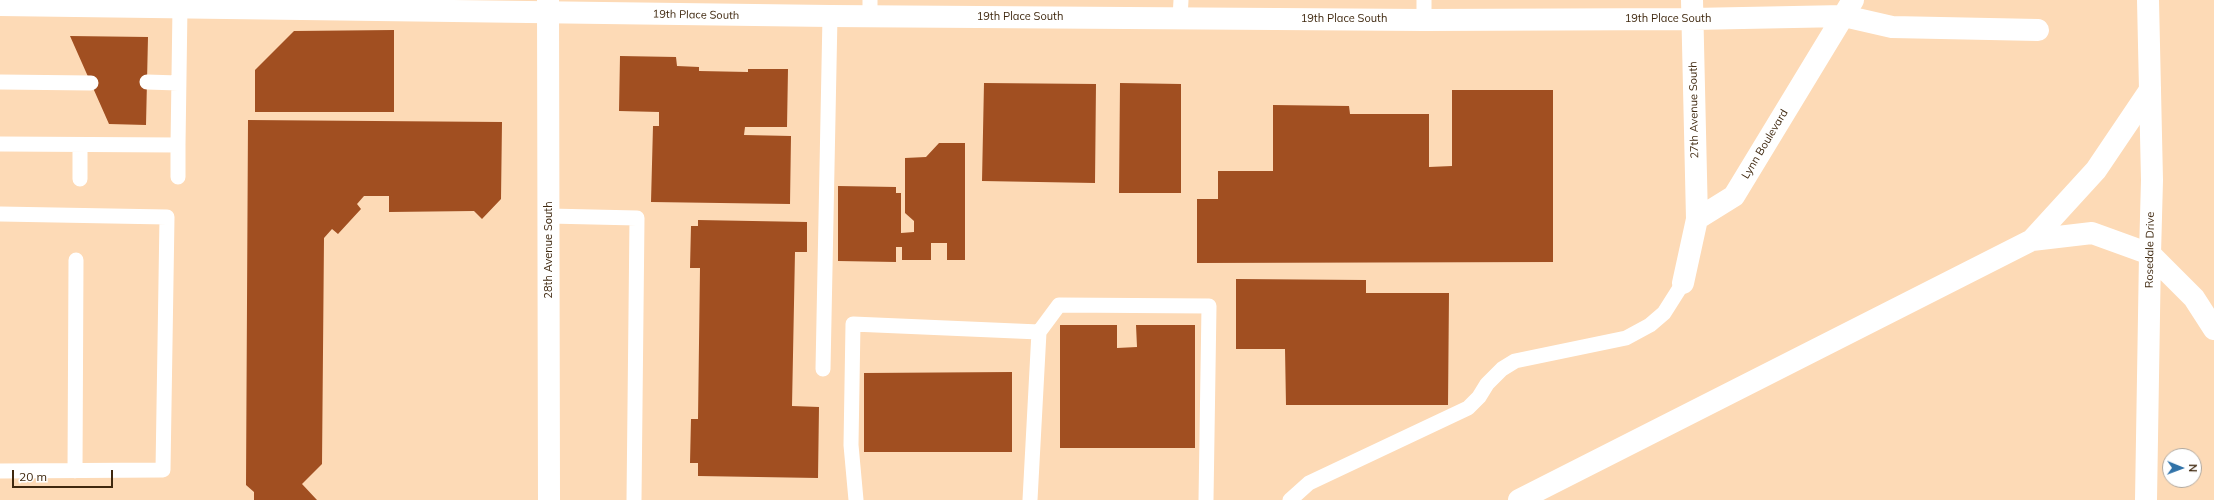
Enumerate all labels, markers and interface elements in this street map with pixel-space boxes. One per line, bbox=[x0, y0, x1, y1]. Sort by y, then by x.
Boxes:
street label: 19th Place South bbox=[653, 8, 739, 22]
street label: 19th Place South bbox=[977, 10, 1063, 24]
street label: 19th Place South bbox=[1301, 12, 1387, 26]
street label: 19th Place South bbox=[1625, 12, 1711, 26]
street label: 27th Avenue South bbox=[1687, 61, 1701, 159]
street label: Lynn Boulevard bbox=[1739, 107, 1791, 181]
street label: 28th Avenue South bbox=[542, 201, 556, 299]
street label: Rosedale Drive bbox=[2143, 212, 2157, 288]
north arrow bbox=[2162, 448, 2202, 488]
scale bar bbox=[14, 462, 115, 488]
text: N bbox=[2186, 464, 2200, 472]
text: 20 m bbox=[19, 469, 47, 484]

